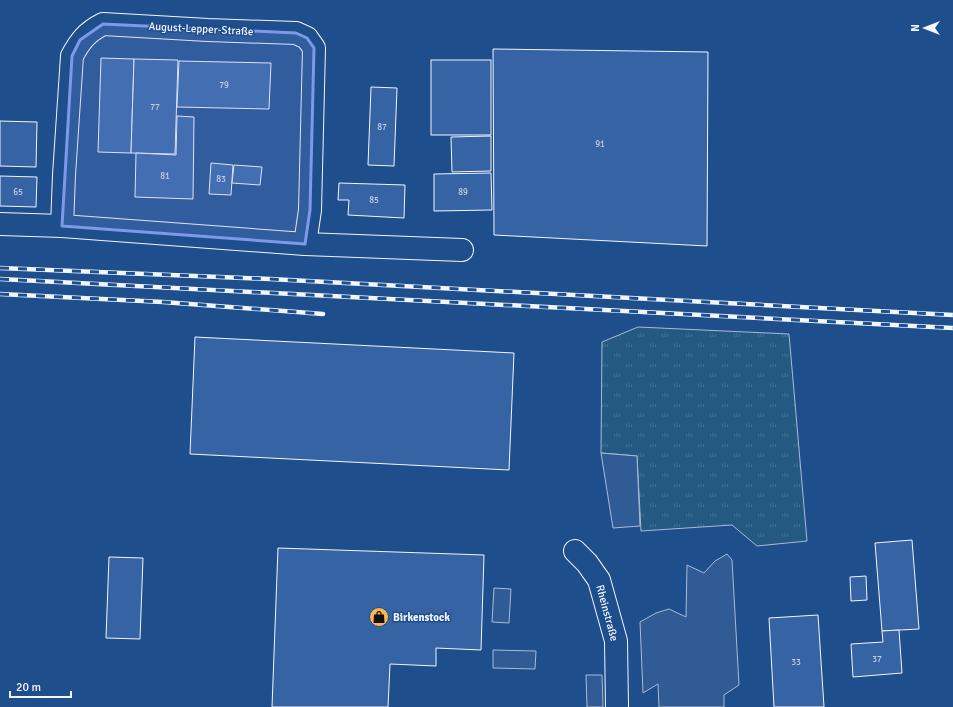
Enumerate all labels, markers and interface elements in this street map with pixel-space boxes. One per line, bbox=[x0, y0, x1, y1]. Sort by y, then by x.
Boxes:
north arrow bbox=[905, 8, 945, 48]
street label: August-Lepper-Straße bbox=[148, 20, 254, 38]
text: N bbox=[909, 24, 922, 32]
house number: 79 bbox=[219, 80, 229, 91]
house number: 77 bbox=[150, 102, 160, 113]
house number: 87 bbox=[377, 122, 387, 133]
house number: 91 bbox=[595, 139, 605, 150]
house number: 81 bbox=[160, 171, 170, 182]
house number: 83 bbox=[216, 174, 226, 185]
house number: 65 bbox=[13, 187, 23, 198]
house number: 89 bbox=[458, 187, 468, 198]
house number: 85 bbox=[369, 195, 379, 206]
street label: Rheinstraße bbox=[593, 583, 621, 643]
shop icon: Birkenstock bbox=[368, 606, 390, 628]
place label: Birkenstock bbox=[393, 611, 450, 624]
house number: 37 bbox=[872, 654, 882, 665]
house number: 33 bbox=[791, 657, 801, 668]
scale bar bbox=[10, 673, 71, 699]
text: 20 m bbox=[16, 680, 41, 695]

